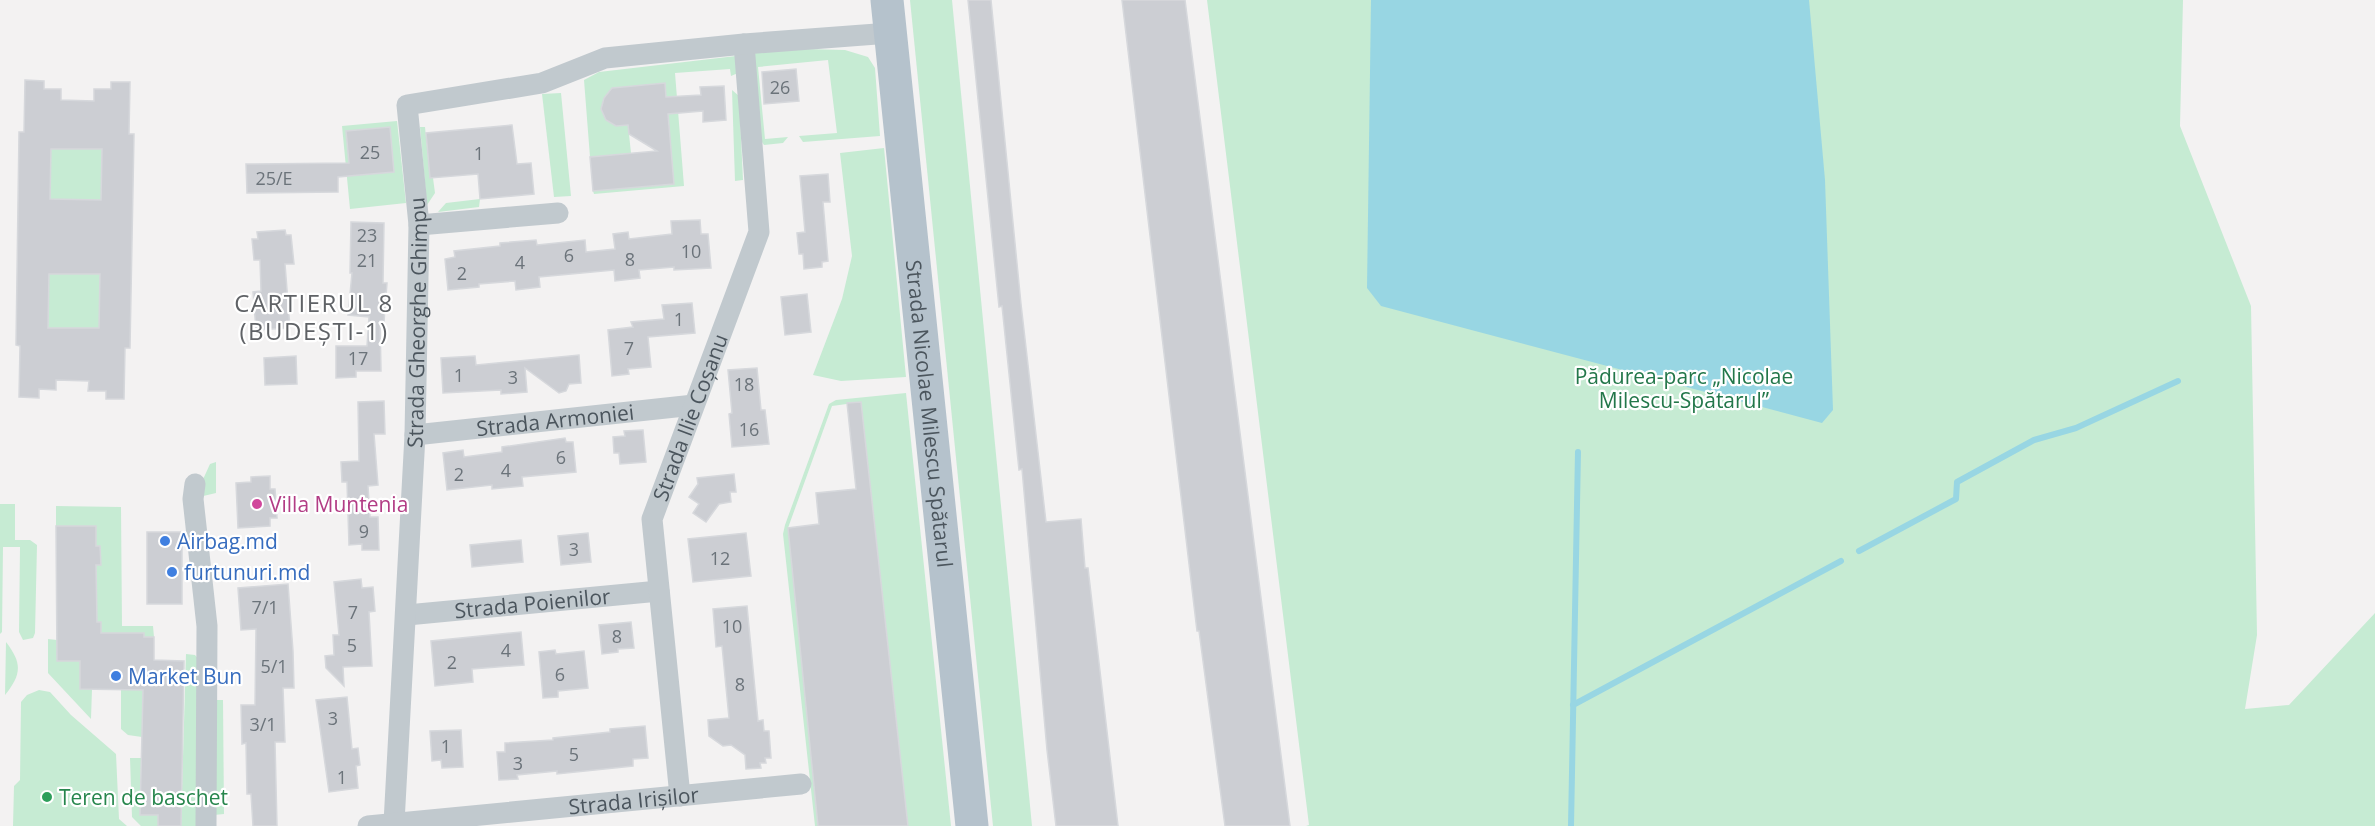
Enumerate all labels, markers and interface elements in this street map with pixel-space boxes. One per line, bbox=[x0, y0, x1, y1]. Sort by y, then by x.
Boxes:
house number: 26 bbox=[770, 75, 790, 99]
house number: 25 bbox=[360, 140, 380, 164]
house number: 1 bbox=[474, 141, 484, 165]
house number: 25/E bbox=[255, 166, 293, 190]
street label: Strada Gheorghe Ghimpu bbox=[400, 196, 433, 449]
house number: 23 bbox=[357, 223, 377, 247]
house number: 10 bbox=[681, 239, 701, 263]
house number: 6 bbox=[564, 243, 574, 267]
house number: 8 bbox=[625, 247, 635, 271]
house number: 21 bbox=[357, 248, 377, 272]
house number: 4 bbox=[515, 250, 525, 274]
street label: Strada Nicolae Milescu Spătarul bbox=[900, 259, 959, 569]
house number: 2 bbox=[457, 261, 467, 285]
district label: CARTIERUL 8 (BUDEȘTI-1) bbox=[234, 286, 394, 347]
house number: 1 bbox=[674, 307, 684, 331]
street label: Strada Ilie Coșanu bbox=[646, 330, 734, 505]
house number: 7 bbox=[624, 336, 634, 360]
house number: 17 bbox=[348, 346, 368, 370]
park label: Pădurea-parc „Nicolae Milescu-Spătarul” bbox=[1575, 362, 1793, 414]
house number: 1 bbox=[454, 363, 464, 387]
house number: 3 bbox=[508, 365, 518, 389]
house number: 18 bbox=[734, 372, 754, 396]
street label: Strada Armoniei bbox=[475, 398, 636, 442]
house number: 16 bbox=[739, 417, 759, 441]
house number: 6 bbox=[556, 445, 566, 469]
house number: 4 bbox=[501, 458, 511, 482]
house number: 2 bbox=[454, 462, 464, 486]
place label: Villa Muntenia bbox=[269, 490, 408, 518]
marker: Villa Muntenia bbox=[250, 497, 264, 511]
house number: 9 bbox=[359, 519, 369, 543]
place label: Airbag.md bbox=[177, 527, 278, 555]
marker: Airbag.md bbox=[158, 534, 172, 548]
house number: 3 bbox=[569, 537, 579, 561]
house number: 12 bbox=[710, 546, 730, 570]
place label: furtunuri.md bbox=[184, 558, 310, 586]
marker: furtunuri.md bbox=[165, 565, 179, 579]
street label: Strada Poienilor bbox=[453, 582, 612, 624]
house number: 7/1 bbox=[251, 595, 279, 619]
house number: 7 bbox=[348, 600, 358, 624]
house number: 10 bbox=[722, 614, 742, 638]
house number: 8 bbox=[612, 624, 622, 648]
house number: 5 bbox=[347, 633, 357, 657]
house number: 4 bbox=[501, 638, 511, 662]
house number: 2 bbox=[447, 650, 457, 674]
house number: 5/1 bbox=[260, 654, 288, 678]
place label: Market Bun bbox=[128, 662, 242, 690]
house number: 6 bbox=[555, 662, 565, 686]
marker: Market Bun bbox=[109, 669, 123, 683]
house number: 8 bbox=[735, 672, 745, 696]
house number: 3 bbox=[328, 706, 338, 730]
house number: 3/1 bbox=[249, 712, 277, 736]
house number: 1 bbox=[441, 734, 451, 758]
house number: 5 bbox=[569, 742, 579, 766]
house number: 3 bbox=[513, 751, 523, 775]
house number: 1 bbox=[337, 765, 347, 789]
street label: Strada Irișilor bbox=[567, 780, 701, 820]
place label: Teren de baschet bbox=[59, 783, 228, 811]
marker: Teren de baschet bbox=[40, 790, 54, 804]

